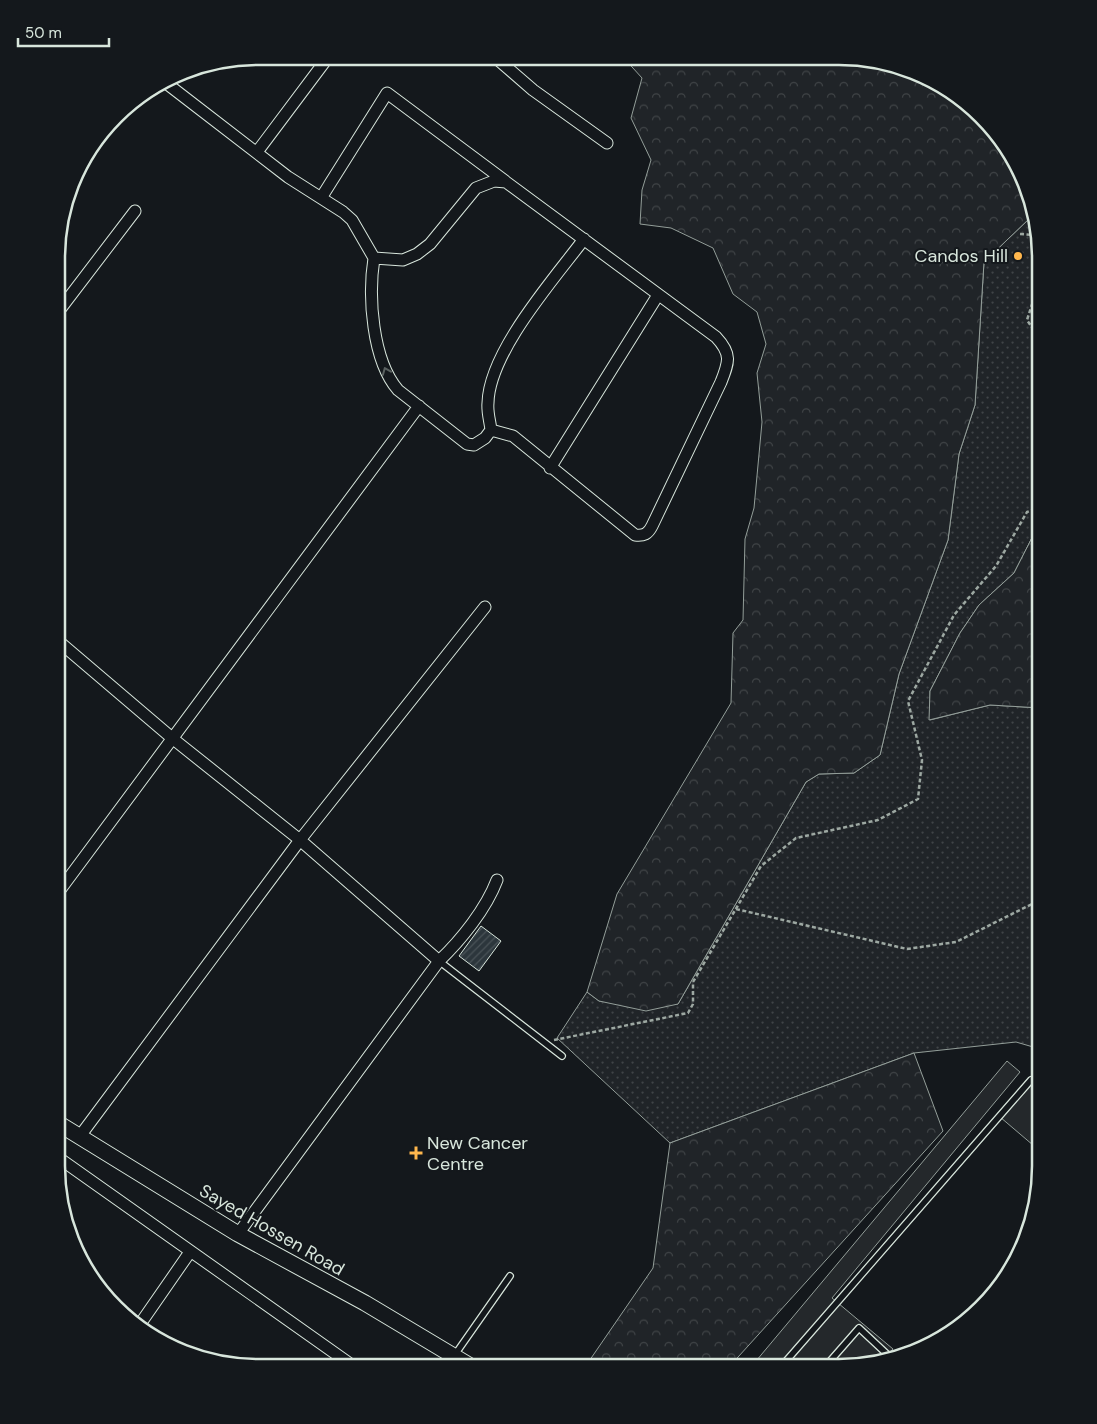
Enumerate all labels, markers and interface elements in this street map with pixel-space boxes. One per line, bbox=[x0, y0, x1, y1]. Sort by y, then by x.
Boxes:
scale bar bbox=[18, 15, 109, 47]
text: 50 m bbox=[25, 23, 62, 43]
place label: Candos Hill bbox=[915, 244, 1008, 268]
marker: Candos Hill bbox=[1012, 250, 1024, 262]
one-way arrow bbox=[382, 367, 392, 376]
place label: New Cancer Centre bbox=[427, 1131, 528, 1176]
marker: New Cancer Centre bbox=[409, 1146, 423, 1160]
street label: Sayed Hossen Road bbox=[195, 1179, 349, 1281]

